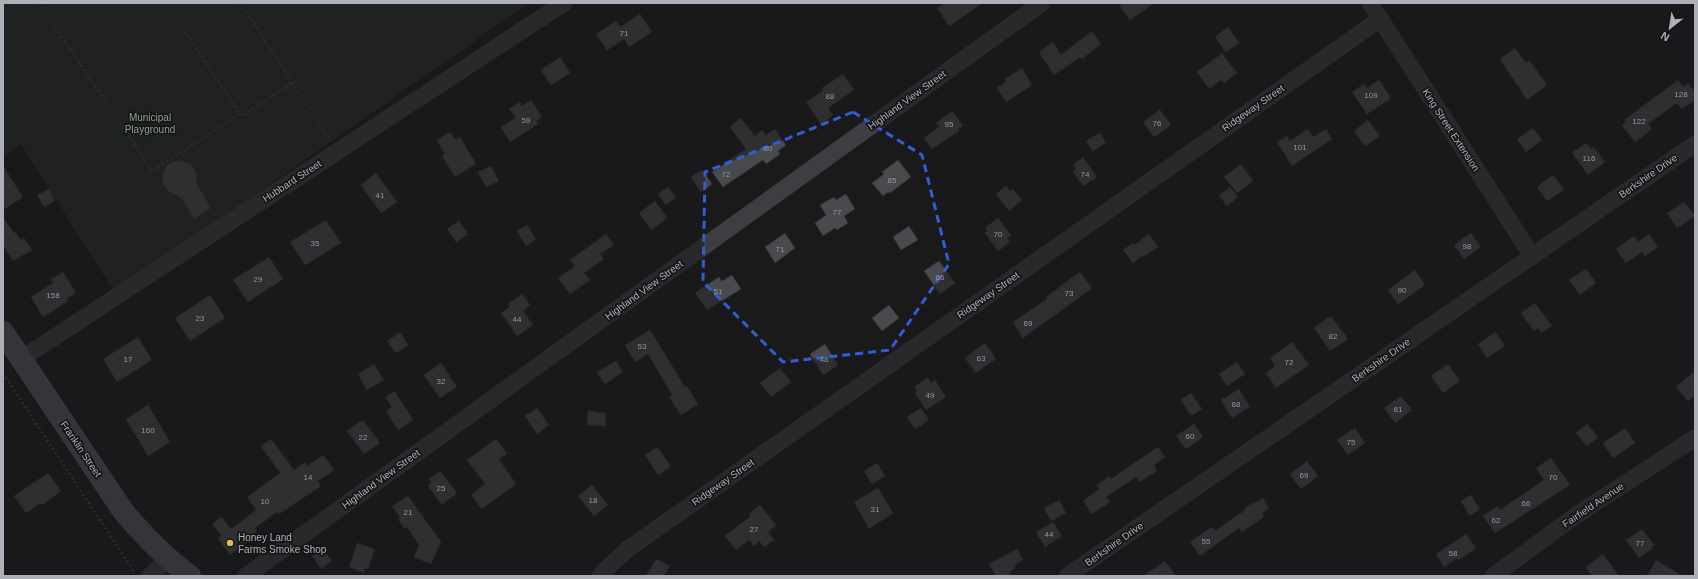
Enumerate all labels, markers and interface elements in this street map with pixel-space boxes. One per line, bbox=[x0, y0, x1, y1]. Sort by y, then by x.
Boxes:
north arrow bbox=[1650, 8, 1690, 48]
house number: 71 bbox=[620, 29, 629, 38]
text: N bbox=[1659, 29, 1671, 44]
street label: Highland View Street bbox=[866, 68, 948, 132]
street label: Ridgeway Street bbox=[1220, 82, 1286, 134]
street label: King Street Extension bbox=[1420, 87, 1482, 173]
house number: 128 bbox=[1674, 90, 1688, 99]
house number: 109 bbox=[1364, 91, 1378, 100]
house number: 88 bbox=[826, 92, 835, 101]
park label: Municipal Playground bbox=[125, 112, 175, 135]
house number: 59 bbox=[522, 116, 531, 125]
house number: 122 bbox=[1632, 117, 1646, 126]
house number: 76 bbox=[1153, 119, 1162, 128]
house number: 95 bbox=[945, 120, 954, 129]
house number: 101 bbox=[1293, 143, 1307, 152]
house number: 80 bbox=[764, 144, 773, 153]
street label: Berkshire Drive bbox=[1617, 152, 1680, 200]
house number: 116 bbox=[1583, 154, 1596, 163]
street label: Hubbard Street bbox=[261, 158, 324, 204]
house number: 72 bbox=[722, 170, 731, 179]
house number: 74 bbox=[1081, 170, 1090, 179]
house number: 85 bbox=[888, 176, 897, 185]
house number: 41 bbox=[376, 191, 385, 200]
house number: 77 bbox=[833, 208, 842, 217]
house number: 70 bbox=[994, 230, 1003, 239]
house number: 35 bbox=[311, 239, 320, 248]
house number: 98 bbox=[1463, 242, 1472, 251]
house number: 71 bbox=[776, 245, 785, 254]
street label: Highland View Street bbox=[603, 258, 685, 322]
street label: Ridgeway Street bbox=[955, 269, 1021, 321]
house number: 66 bbox=[936, 273, 945, 282]
house number: 29 bbox=[254, 275, 263, 284]
house number: 90 bbox=[1398, 286, 1407, 295]
house number: 51 bbox=[714, 287, 723, 296]
house number: 73 bbox=[1065, 289, 1074, 298]
house number: 158 bbox=[46, 291, 60, 300]
house number: 23 bbox=[196, 314, 205, 323]
house number: 44 bbox=[513, 315, 522, 324]
house number: 69 bbox=[1024, 319, 1033, 328]
house number: 82 bbox=[1329, 332, 1338, 341]
street label: Berkshire Drive bbox=[1350, 336, 1413, 384]
house number: 53 bbox=[638, 342, 647, 351]
house number: 63 bbox=[977, 354, 986, 363]
house number: 17 bbox=[124, 355, 133, 364]
house number: 48 bbox=[820, 355, 829, 364]
house number: 72 bbox=[1285, 358, 1294, 367]
house number: 32 bbox=[437, 377, 446, 386]
house number: 49 bbox=[926, 391, 935, 400]
house number: 68 bbox=[1232, 400, 1241, 409]
house number: 81 bbox=[1394, 405, 1403, 414]
street label: Franklin Street bbox=[58, 419, 104, 479]
house number: 160 bbox=[141, 426, 155, 435]
house number: 60 bbox=[1186, 432, 1195, 441]
house number: 22 bbox=[359, 433, 368, 442]
house number: 75 bbox=[1347, 438, 1356, 447]
street label: Highland View Street bbox=[340, 447, 422, 511]
street label: Ridgeway Street bbox=[690, 456, 756, 508]
house number: 69 bbox=[1300, 471, 1309, 480]
house number: 14 bbox=[304, 473, 313, 482]
house number: 70 bbox=[1549, 473, 1558, 482]
street label: Fairfield Avenue bbox=[1560, 480, 1626, 530]
house number: 25 bbox=[437, 484, 446, 493]
house number: 18 bbox=[589, 496, 598, 505]
house number: 10 bbox=[261, 497, 270, 506]
house number: 66 bbox=[1522, 499, 1531, 508]
house number: 31 bbox=[871, 505, 880, 514]
house number: 21 bbox=[404, 508, 413, 517]
house number: 62 bbox=[1492, 516, 1501, 525]
street label: Berkshire Drive bbox=[1083, 520, 1146, 568]
house number: 27 bbox=[750, 525, 759, 534]
house number: 44 bbox=[1045, 530, 1054, 539]
place label: Honey Land Farms Smoke Shop bbox=[238, 532, 327, 555]
house number: 55 bbox=[1202, 537, 1211, 546]
marker: Honey Land Farms Smoke Shop bbox=[225, 538, 235, 548]
house number: 77 bbox=[1636, 539, 1645, 548]
house number: 58 bbox=[1449, 549, 1458, 558]

